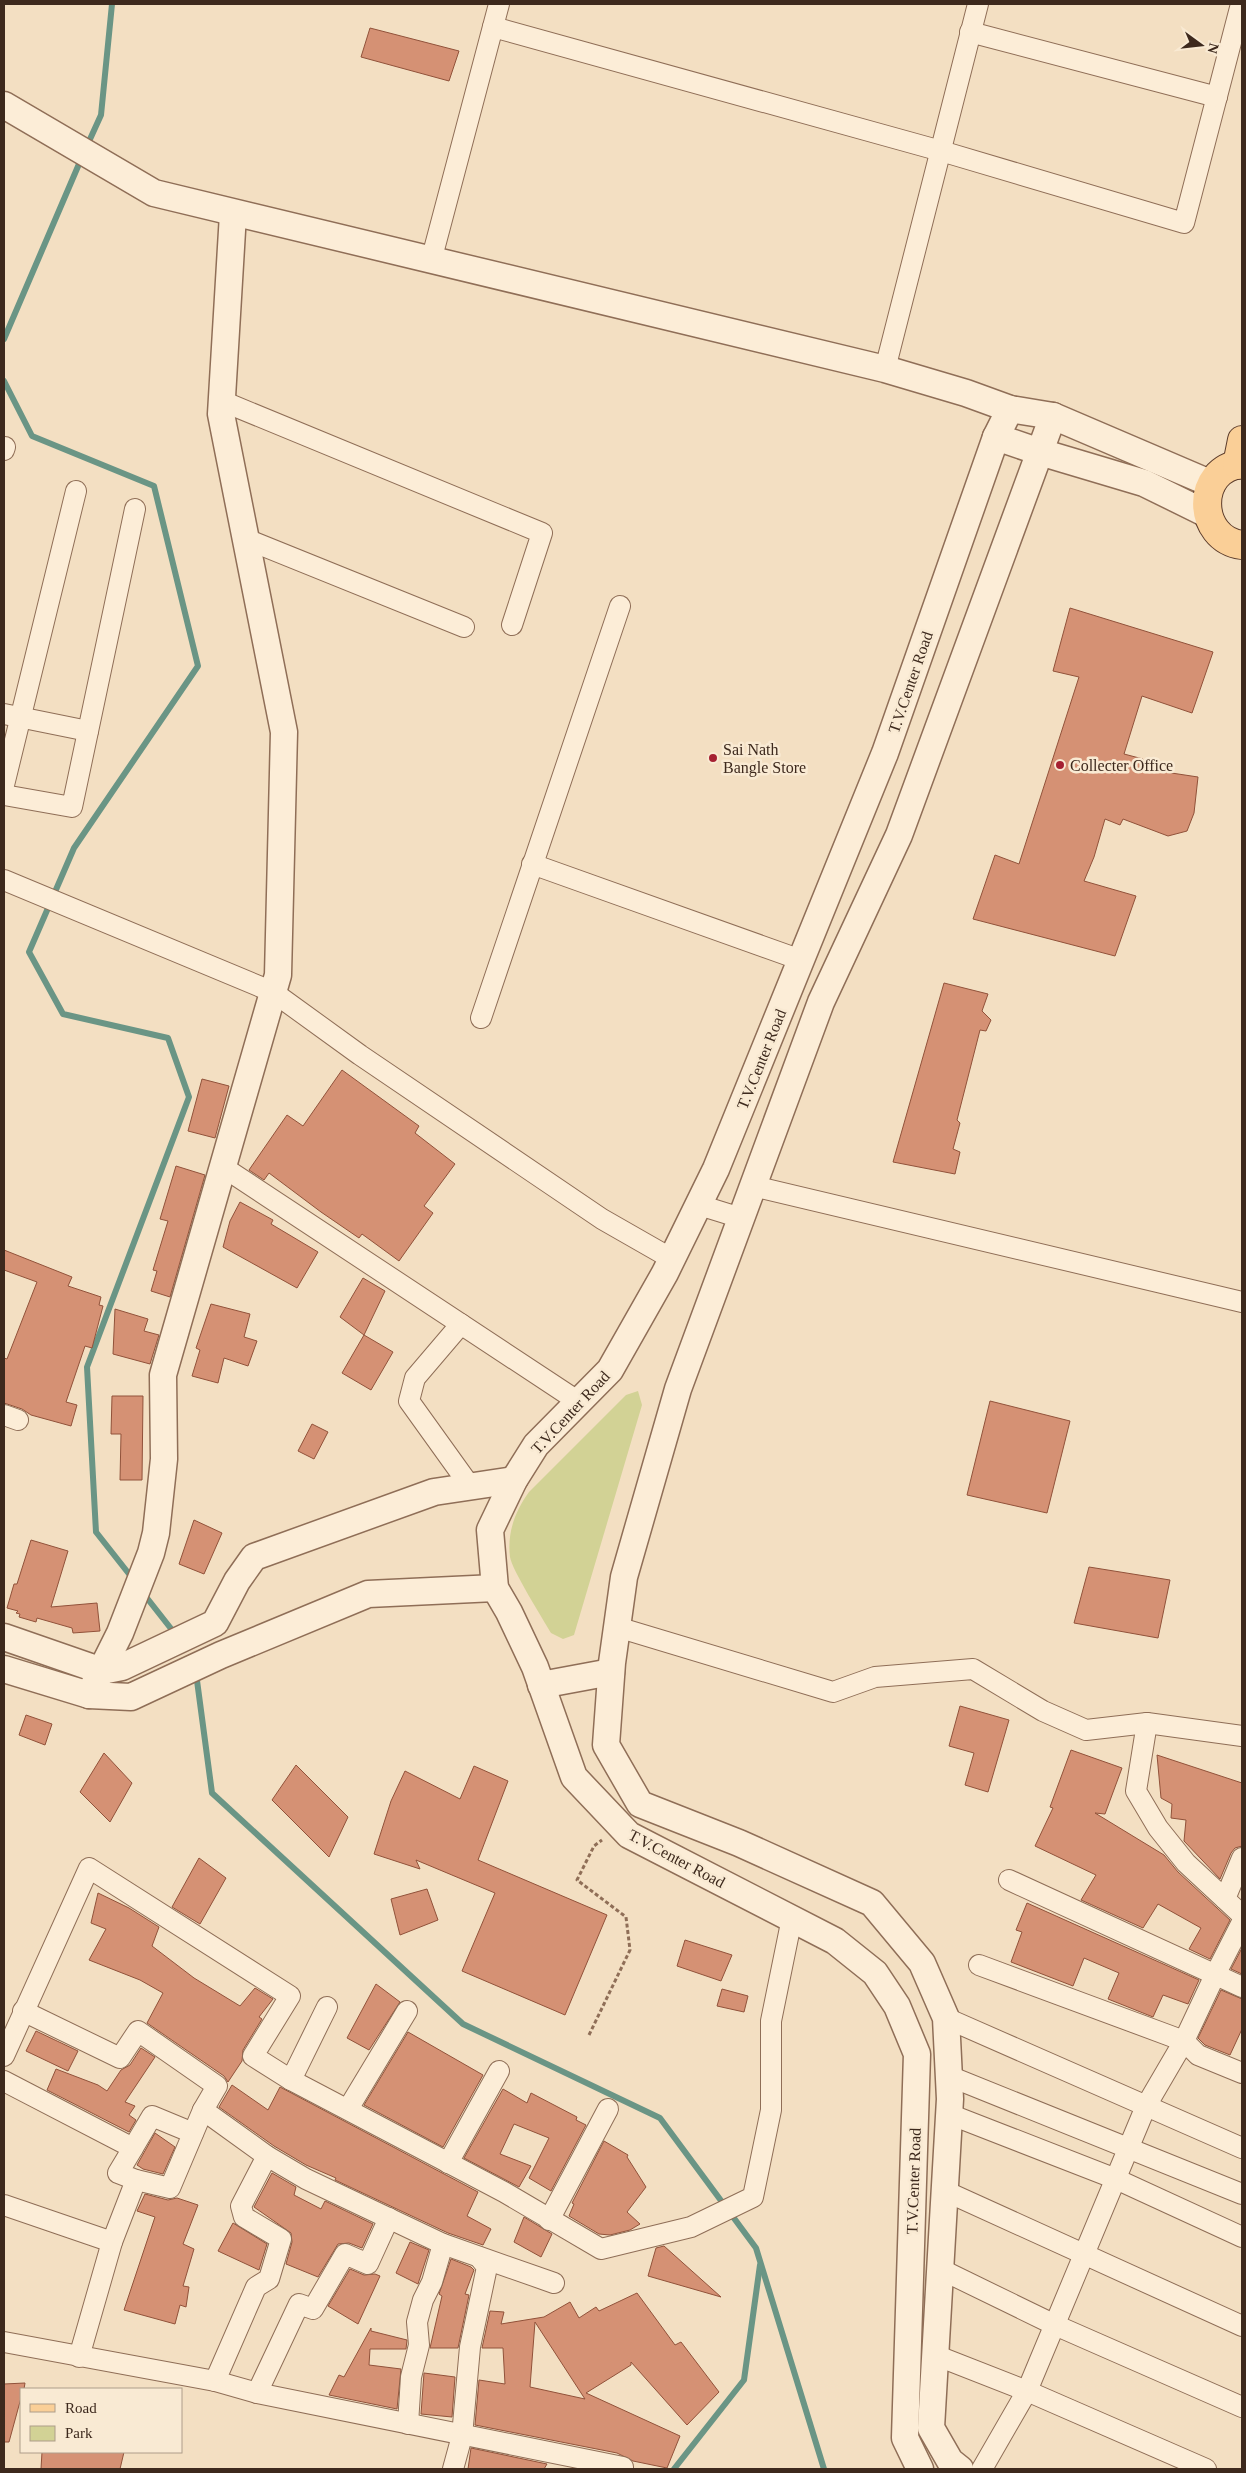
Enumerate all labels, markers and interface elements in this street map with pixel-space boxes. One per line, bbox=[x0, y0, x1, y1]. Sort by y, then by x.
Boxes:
north arrow bbox=[1176, 20, 1226, 70]
text: N bbox=[1205, 41, 1222, 55]
street label: T.V.Center Road bbox=[885, 629, 936, 735]
place label: Sai Nath Bangle Store bbox=[723, 741, 806, 777]
marker: Sai Nath Bangle Store bbox=[707, 752, 719, 764]
place label: Collecter Office bbox=[1070, 757, 1173, 774]
marker: Collecter Office bbox=[1054, 759, 1066, 771]
street label: T.V.Center Road bbox=[734, 1007, 789, 1112]
street label: T.V.Center Road bbox=[528, 1368, 613, 1457]
street label: T.V.Center Road bbox=[626, 1826, 728, 1891]
street label: T.V.Center Road bbox=[903, 2128, 924, 2235]
legend bbox=[20, 2388, 182, 2453]
text: Road bbox=[65, 2400, 97, 2416]
text: Park bbox=[65, 2425, 93, 2441]

